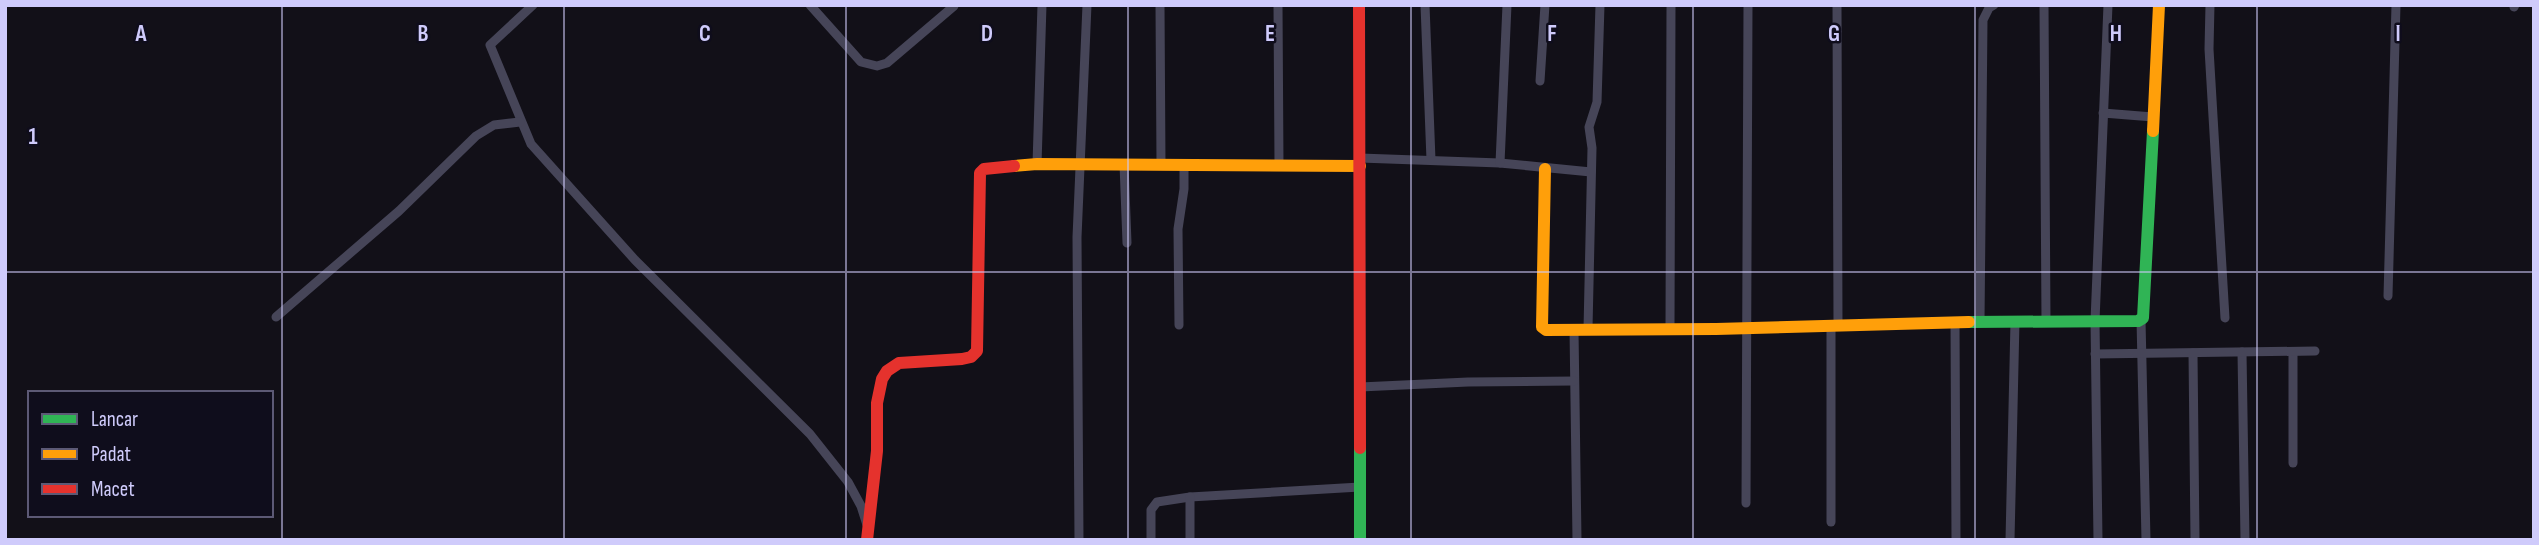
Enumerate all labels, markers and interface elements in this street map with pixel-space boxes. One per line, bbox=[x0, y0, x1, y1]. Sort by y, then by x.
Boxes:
text: A bbox=[135, 20, 148, 48]
text: B bbox=[418, 20, 429, 48]
text: C bbox=[699, 20, 711, 48]
text: D bbox=[981, 20, 993, 48]
text: E bbox=[1265, 20, 1275, 48]
text: F bbox=[1547, 20, 1557, 48]
text: G bbox=[1828, 20, 1840, 48]
text: H bbox=[2110, 20, 2122, 48]
text: I bbox=[2395, 20, 2401, 48]
text: 1 bbox=[28, 123, 38, 151]
legend bbox=[28, 391, 273, 517]
text: Lancar bbox=[91, 407, 138, 432]
text: Padat bbox=[91, 442, 131, 467]
text: Macet bbox=[91, 477, 135, 502]

